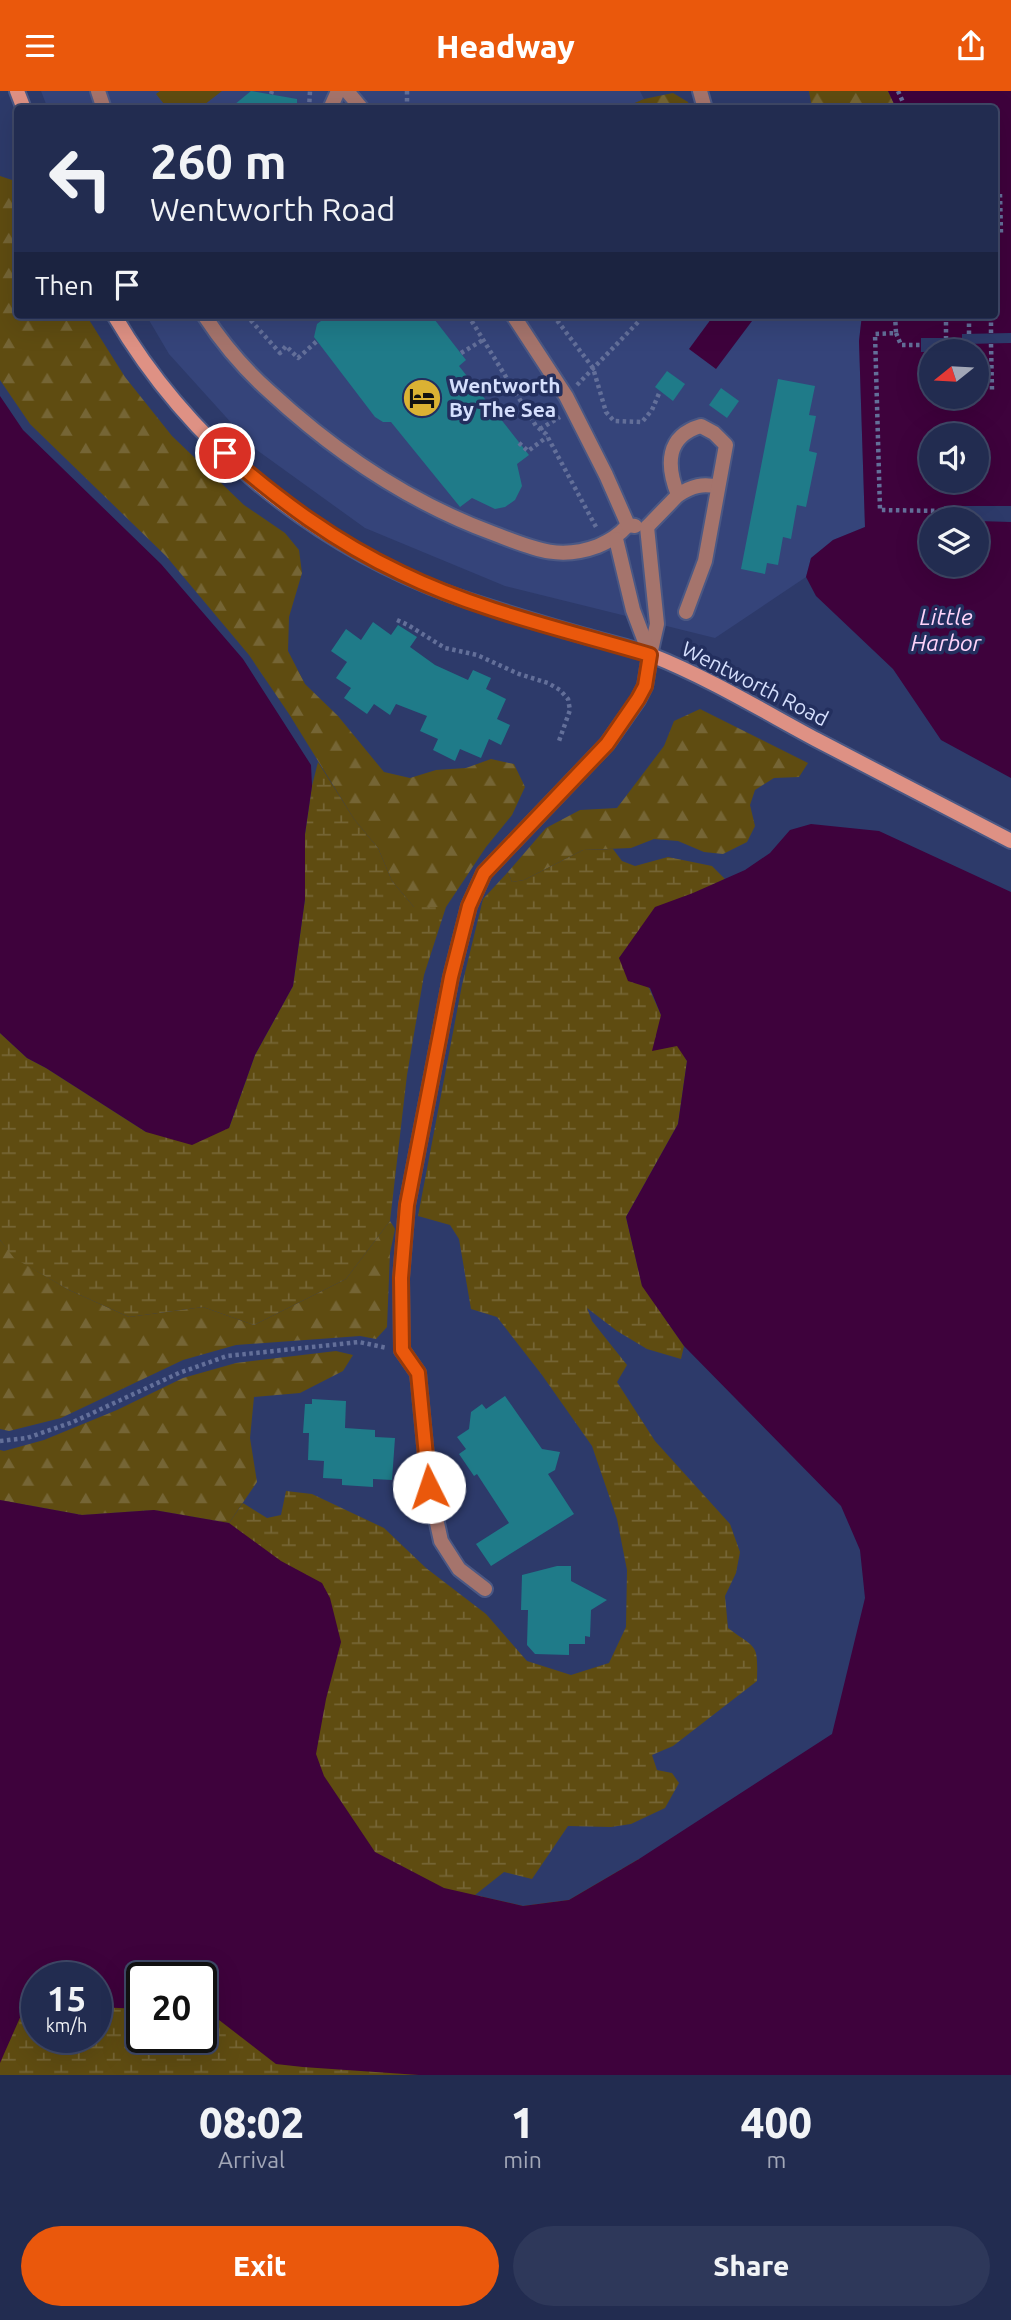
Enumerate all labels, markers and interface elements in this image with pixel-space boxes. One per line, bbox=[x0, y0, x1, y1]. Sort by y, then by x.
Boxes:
icon: menu bbox=[21, 27, 59, 65]
icon: share bbox=[952, 27, 990, 65]
text: Headway bbox=[436, 28, 575, 64]
icon: left bbox=[35, 133, 126, 224]
text: 260 m bbox=[150, 133, 287, 188]
text: Wentworth Road bbox=[150, 191, 395, 227]
icon: arrive bbox=[108, 266, 146, 304]
text: Then bbox=[35, 271, 94, 300]
north arrow bbox=[919, 339, 989, 409]
map controls bbox=[919, 339, 989, 577]
place label: Wentworth By The Sea bbox=[449, 373, 561, 421]
hotel icon: Wentworth By The Sea bbox=[401, 377, 443, 419]
pin bbox=[195, 423, 255, 483]
button: sound bbox=[919, 423, 989, 493]
icon: arrive bbox=[206, 434, 244, 472]
button: layers bbox=[919, 507, 989, 577]
water label: Little Harbor bbox=[911, 604, 982, 655]
street label: Wentworth Road bbox=[678, 636, 833, 730]
position arrow bbox=[392, 1450, 466, 1524]
speed limit sign: 20 bbox=[126, 1962, 217, 2053]
text: 15 bbox=[47, 1978, 86, 2018]
text: km/h bbox=[46, 2015, 87, 2035]
text: 08:02 bbox=[199, 2099, 304, 2146]
text: 1 bbox=[511, 2099, 534, 2146]
text: 400 bbox=[741, 2099, 812, 2146]
text: Arrival bbox=[218, 2147, 285, 2172]
text: min bbox=[503, 2147, 542, 2172]
text: m bbox=[766, 2147, 786, 2172]
button: Exit bbox=[21, 2226, 499, 2306]
button: Share bbox=[513, 2226, 990, 2306]

